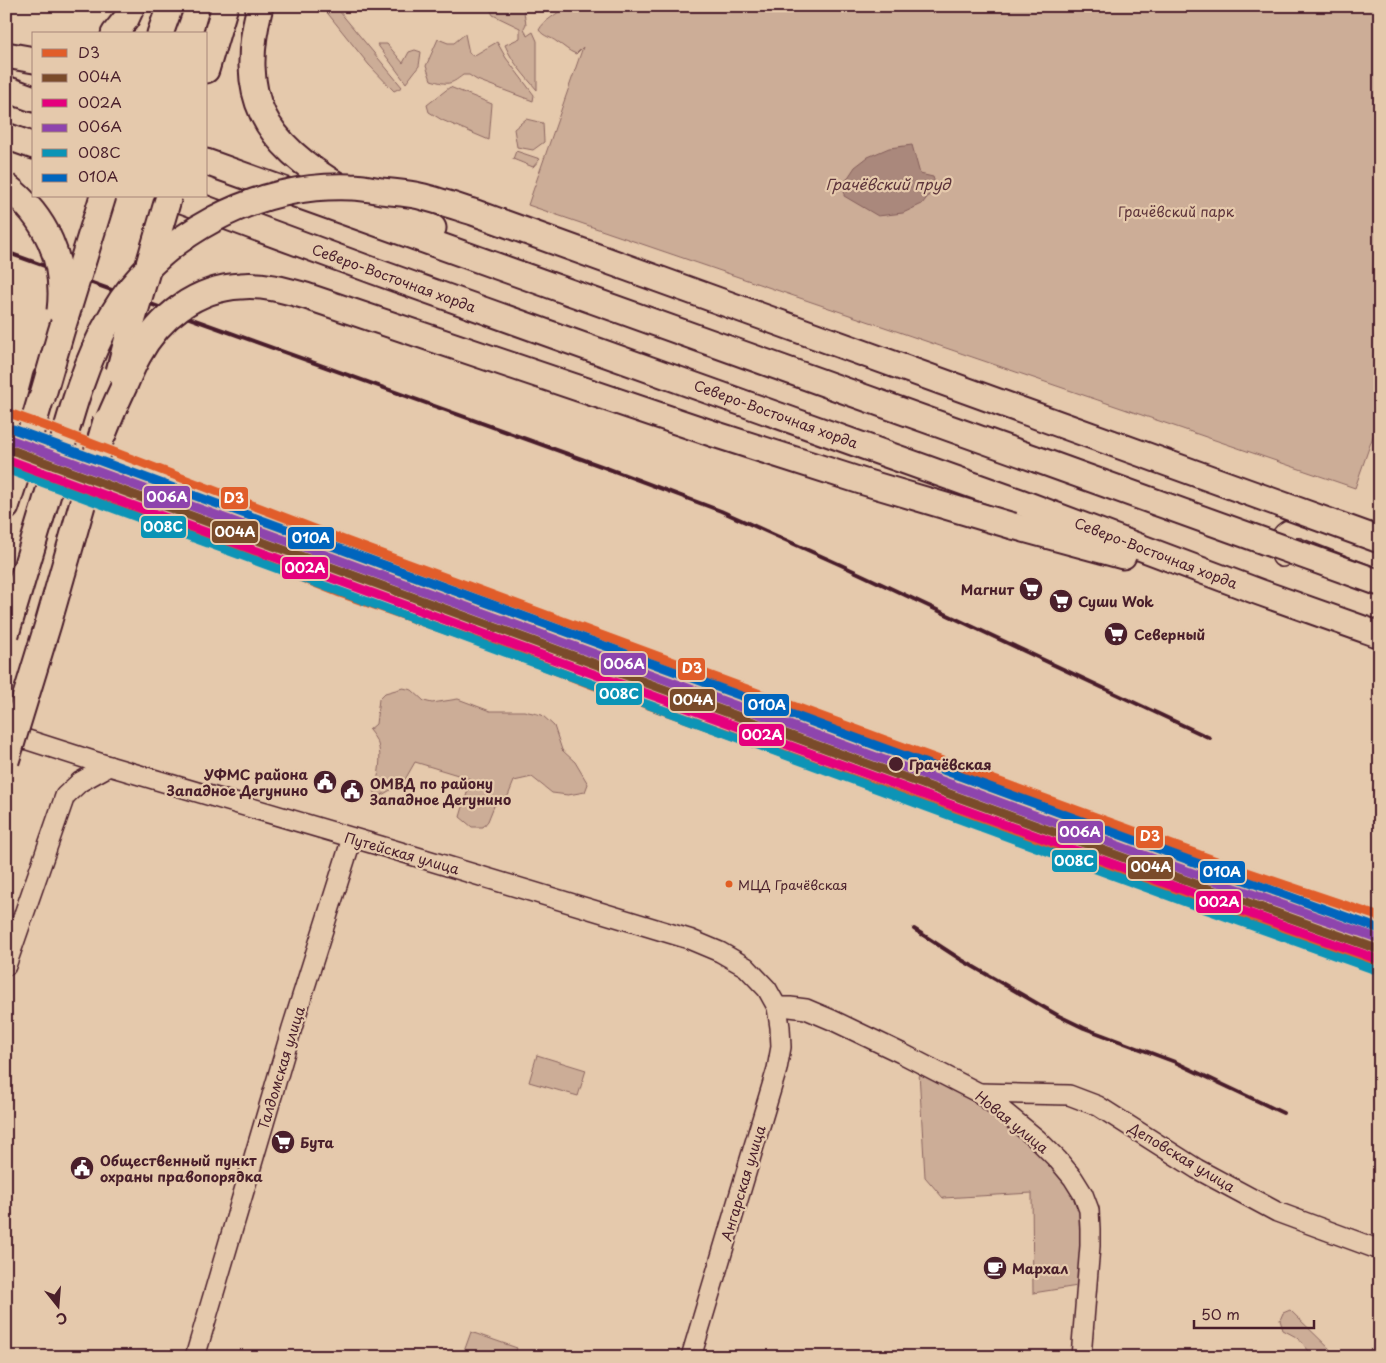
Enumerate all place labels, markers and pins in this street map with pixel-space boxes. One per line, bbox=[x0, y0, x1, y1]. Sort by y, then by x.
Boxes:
supermarket icon: Магнит bbox=[1018, 576, 1044, 602]
place label: Магнит bbox=[961, 579, 1015, 600]
supermarket icon: Суши Wok bbox=[1048, 588, 1074, 614]
place label: Суши Wok bbox=[1078, 591, 1154, 612]
supermarket icon: Северный bbox=[1103, 621, 1129, 647]
place label: Северный bbox=[1134, 624, 1205, 645]
place label: Грачёвская bbox=[909, 754, 992, 775]
marker: Грачёвская bbox=[887, 755, 905, 773]
place label: УФМС района Западное Дегунино bbox=[166, 764, 309, 801]
public building icon: УФМС района Западное Дегунино bbox=[312, 769, 338, 795]
place label: ОМВД по району Западное Дегунино bbox=[369, 773, 511, 810]
public building icon: ОМВД по району Западное Дегунино bbox=[339, 778, 365, 804]
place label: МЦД Грачёвская bbox=[738, 875, 847, 894]
marker: МЦД Грачёвская bbox=[724, 879, 734, 889]
supermarket icon: Бута bbox=[270, 1129, 296, 1155]
place label: Бута bbox=[300, 1132, 335, 1153]
place label: Общественный пункт охраны правопорядка bbox=[100, 1150, 263, 1187]
public building icon: Общественный пункт охраны правопорядка bbox=[69, 1155, 95, 1181]
cafe icon: Мархал bbox=[982, 1255, 1008, 1281]
place label: Мархал bbox=[1012, 1258, 1069, 1279]

